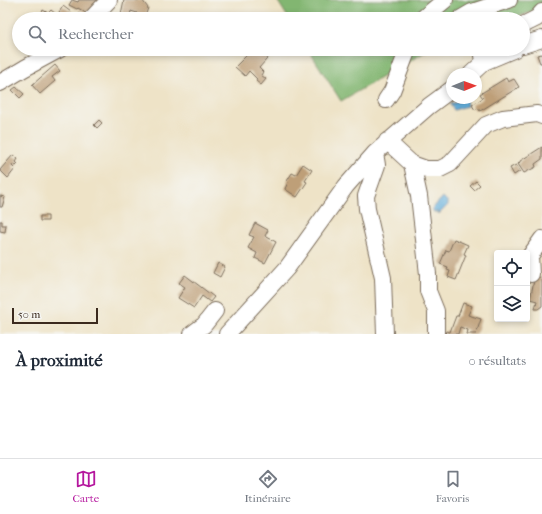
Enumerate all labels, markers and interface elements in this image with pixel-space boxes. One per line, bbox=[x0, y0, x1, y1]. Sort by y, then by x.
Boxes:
search box bbox=[12, 12, 530, 56]
icon: search bbox=[26, 23, 48, 45]
text: Rechercher bbox=[58, 25, 133, 43]
north arrow bbox=[446, 68, 482, 104]
map controls bbox=[494, 250, 530, 322]
button: locate bbox=[494, 250, 530, 286]
button: layers bbox=[494, 286, 530, 322]
scale bar bbox=[12, 306, 98, 325]
text: 50 m bbox=[18, 308, 40, 321]
text: À proximité bbox=[16, 350, 103, 370]
text: 0 résultats bbox=[468, 353, 526, 368]
tab: Carte bbox=[73, 468, 99, 505]
tab: Itinéraire bbox=[244, 468, 291, 505]
tab: Favoris bbox=[436, 468, 469, 505]

